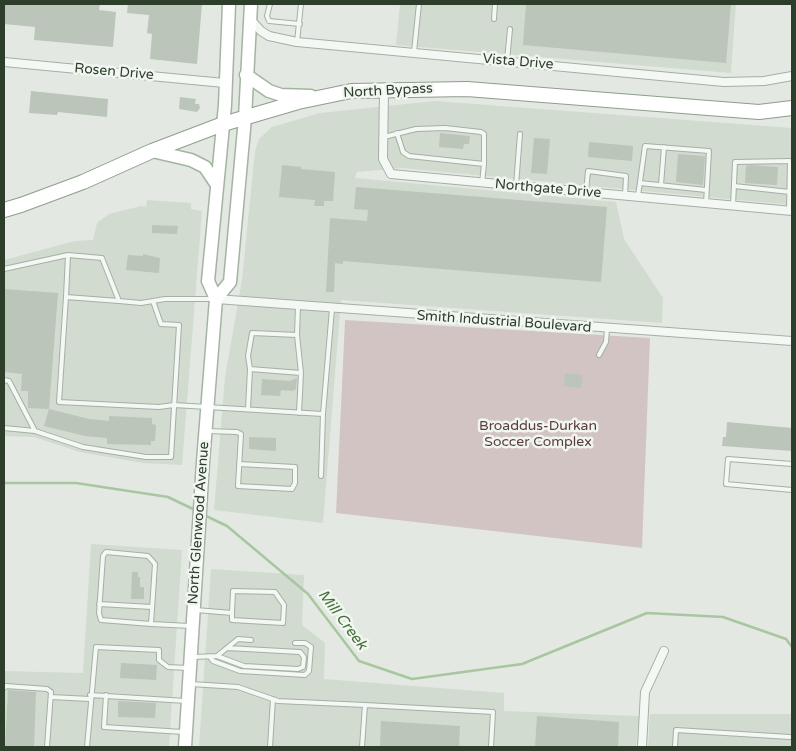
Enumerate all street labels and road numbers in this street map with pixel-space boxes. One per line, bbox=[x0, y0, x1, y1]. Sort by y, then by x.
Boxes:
street label: Vista Drive bbox=[482, 51, 554, 73]
street label: Rosen Drive bbox=[74, 60, 154, 84]
street label: North Bypass bbox=[343, 80, 433, 102]
street label: Northgate Drive bbox=[494, 176, 602, 202]
street label: Smith Industrial Boulevard bbox=[416, 308, 592, 336]
street label: North Glenwood Avenue bbox=[185, 441, 213, 605]

